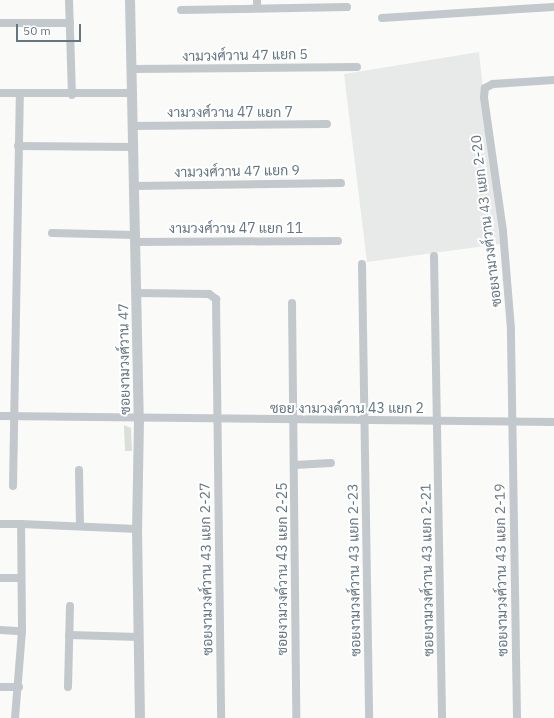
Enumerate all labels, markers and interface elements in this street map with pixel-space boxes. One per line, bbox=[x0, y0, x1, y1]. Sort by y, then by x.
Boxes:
scale bar bbox=[18, 16, 83, 42]
text: 50 m bbox=[23, 23, 51, 38]
street label: งามวงศ์วาน 47 แยก 5 bbox=[182, 46, 308, 64]
street label: งามวงศ์วาน 47 แยก 7 bbox=[167, 104, 293, 120]
street label: ซอยงามวงศ์วาน 43 แยก 2-20 bbox=[467, 134, 505, 308]
street label: งามวงศ์วาน 47 แยก 9 bbox=[174, 162, 300, 180]
street label: งามวงศ์วาน 47 แยก 11 bbox=[169, 220, 303, 236]
street label: ซอยงามวงศ์วาน 47 bbox=[115, 303, 133, 415]
street label: ซอย งามวงค์วาน 43 แยก 2 bbox=[270, 400, 424, 416]
street label: ซอยงามวงศ์วาน 43 แยก 2-27 bbox=[196, 482, 216, 656]
street label: ซอยงามวงค์วาน 43 แยก 2-25 bbox=[274, 482, 290, 656]
street label: ซอยงามวงศ์วาน 43 แยก 2-23 bbox=[344, 483, 364, 657]
street label: ซอยงามวงศ์วาน 43 แยก 2-21 bbox=[417, 483, 437, 657]
street label: ซอยงามวงศ์วาน 43 แยก 2-19 bbox=[491, 483, 511, 657]

